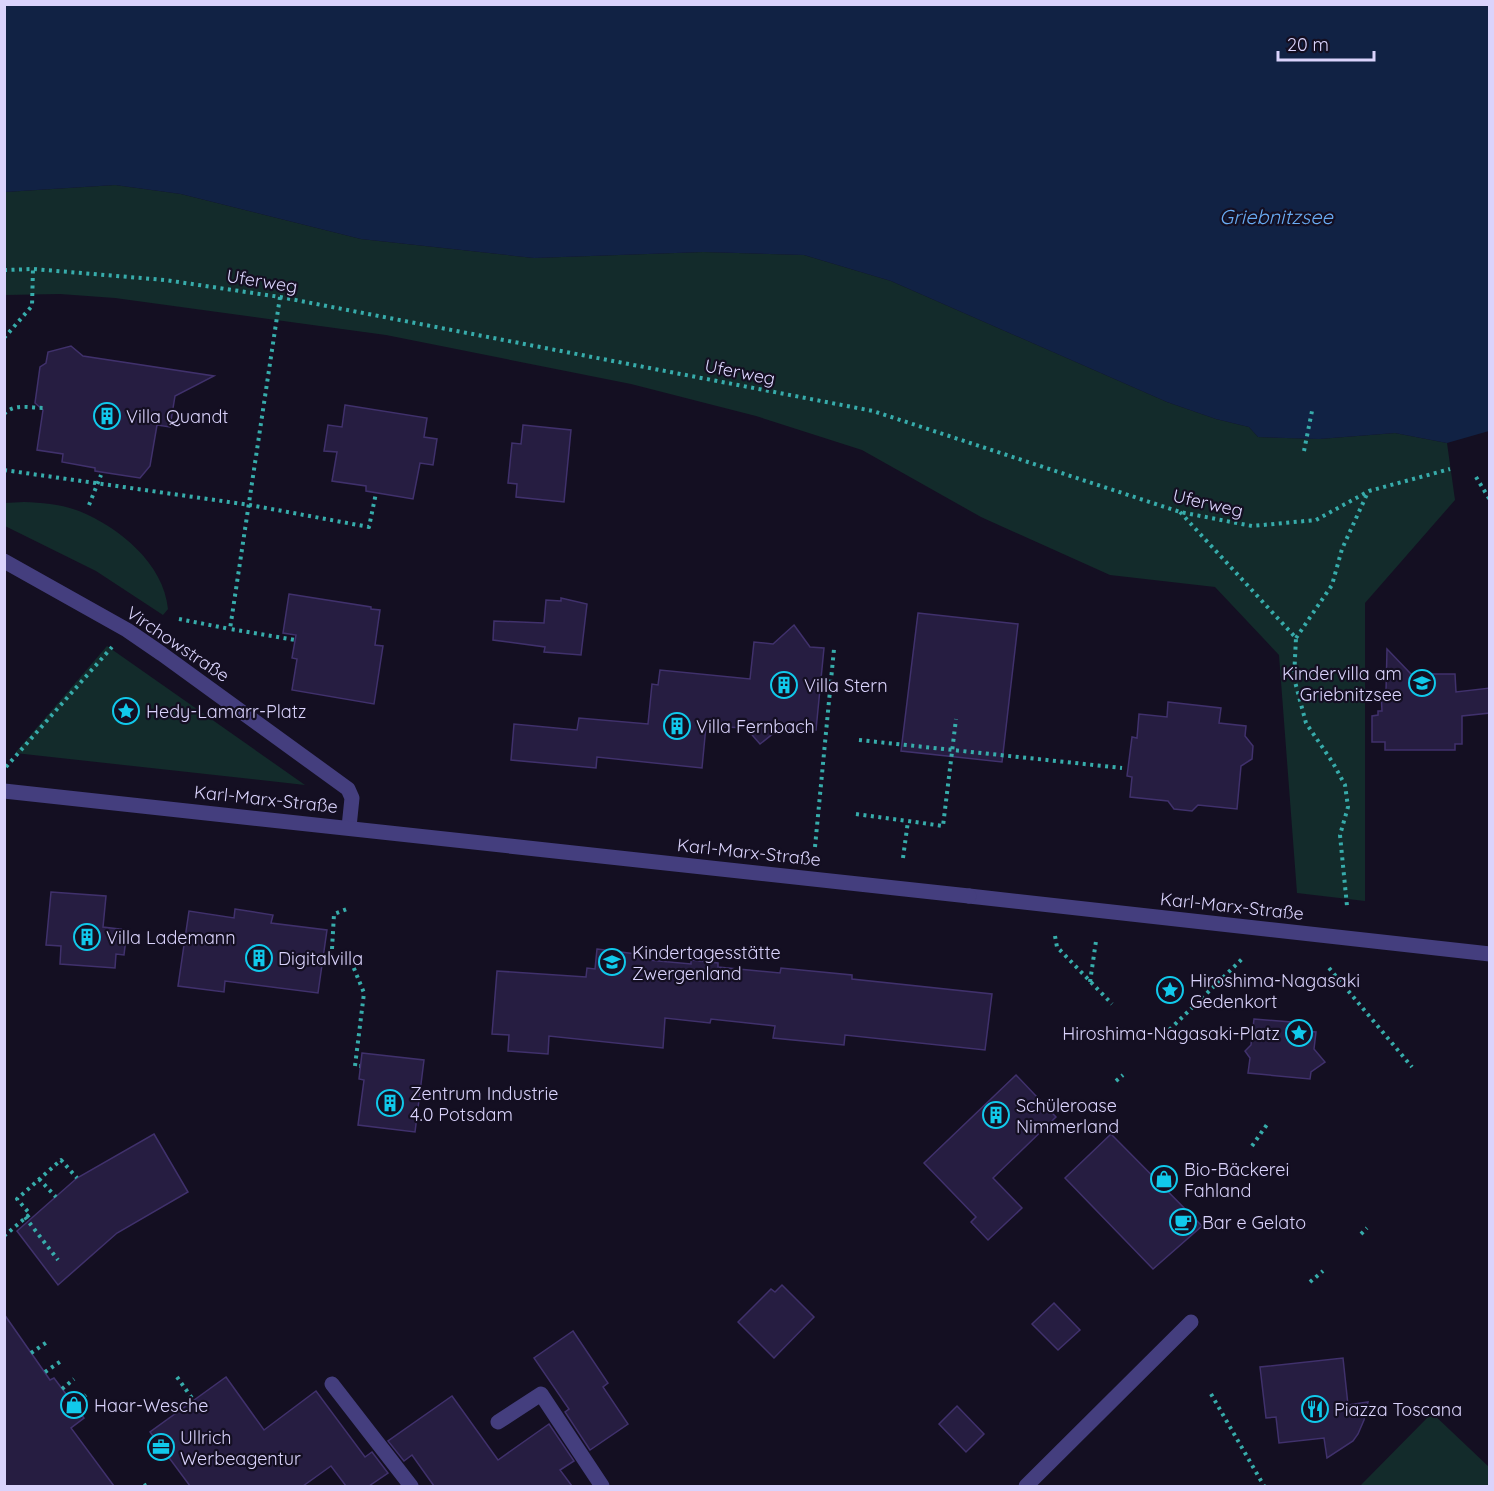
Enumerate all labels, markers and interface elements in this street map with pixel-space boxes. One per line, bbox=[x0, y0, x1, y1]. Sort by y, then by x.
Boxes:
scale bar bbox=[1278, 24, 1374, 62]
text: 20 m bbox=[1287, 33, 1329, 56]
water label: Griebnitzsee bbox=[1219, 204, 1333, 229]
street label: Uferweg bbox=[225, 264, 299, 298]
street label: Uferweg bbox=[703, 354, 777, 390]
building icon: Villa Quandt bbox=[92, 401, 122, 431]
place label: Villa Quandt bbox=[126, 405, 228, 428]
street label: Uferweg bbox=[1171, 484, 1245, 522]
street label: Virchowstraße bbox=[122, 601, 234, 687]
place label: Kindervilla am Griebnitzsee bbox=[1282, 662, 1402, 706]
school or university icon: Kindervilla am Griebnitzsee bbox=[1407, 668, 1437, 698]
building icon: Villa Stern bbox=[769, 670, 799, 700]
place label: Villa Stern bbox=[804, 674, 888, 697]
place icon: Hedy-Lamarr-Platz bbox=[111, 696, 141, 726]
place label: Hedy-Lamarr-Platz bbox=[146, 700, 306, 723]
building icon: Villa Fernbach bbox=[662, 711, 692, 741]
place label: Villa Fernbach bbox=[696, 715, 815, 738]
street label: Karl-Marx-Straße bbox=[193, 780, 339, 818]
street label: Karl-Marx-Straße bbox=[676, 833, 822, 871]
street label: Karl-Marx-Straße bbox=[1159, 887, 1305, 925]
building icon: Villa Lademann bbox=[72, 922, 102, 952]
place label: Villa Lademann bbox=[106, 926, 236, 949]
place label: Kindertagesstätte Zwergenland bbox=[632, 941, 781, 985]
building icon: Digitalvilla bbox=[244, 943, 274, 973]
place label: Digitalvilla bbox=[278, 947, 363, 970]
school or university icon: Kindertagesstätte Zwergenland bbox=[597, 947, 627, 977]
place label: Hiroshima-Nagasaki Gedenkort bbox=[1190, 969, 1360, 1013]
place icon: Hiroshima-Nagasaki Gedenkort bbox=[1155, 975, 1185, 1005]
place icon: Hiroshima-Nagasaki-Platz bbox=[1284, 1018, 1314, 1048]
place label: Hiroshima-Nagasaki-Platz bbox=[1062, 1022, 1280, 1045]
place label: Zentrum Industrie 4.0 Potsdam bbox=[410, 1082, 559, 1126]
building icon: Zentrum Industrie 4.0 Potsdam bbox=[375, 1088, 405, 1118]
place label: Schüleroase Nimmerland bbox=[1016, 1094, 1119, 1138]
building icon: Schüleroase Nimmerland bbox=[981, 1100, 1011, 1130]
place label: Bio-Bäckerei Fahland bbox=[1184, 1158, 1289, 1202]
shop icon: Bio-Bäckerei Fahland bbox=[1149, 1164, 1179, 1194]
cafe icon: Bar e Gelato bbox=[1168, 1207, 1198, 1237]
place label: Bar e Gelato bbox=[1202, 1211, 1306, 1234]
shop icon: Haar-Wesche bbox=[59, 1390, 89, 1420]
place label: Haar-Wesche bbox=[94, 1394, 208, 1417]
restaurant icon: Piazza Toscana bbox=[1300, 1394, 1330, 1424]
place label: Piazza Toscana bbox=[1334, 1398, 1462, 1421]
place label: Ullrich Werbeagentur bbox=[180, 1426, 301, 1470]
office icon: Ullrich Werbeagentur bbox=[146, 1432, 176, 1462]

